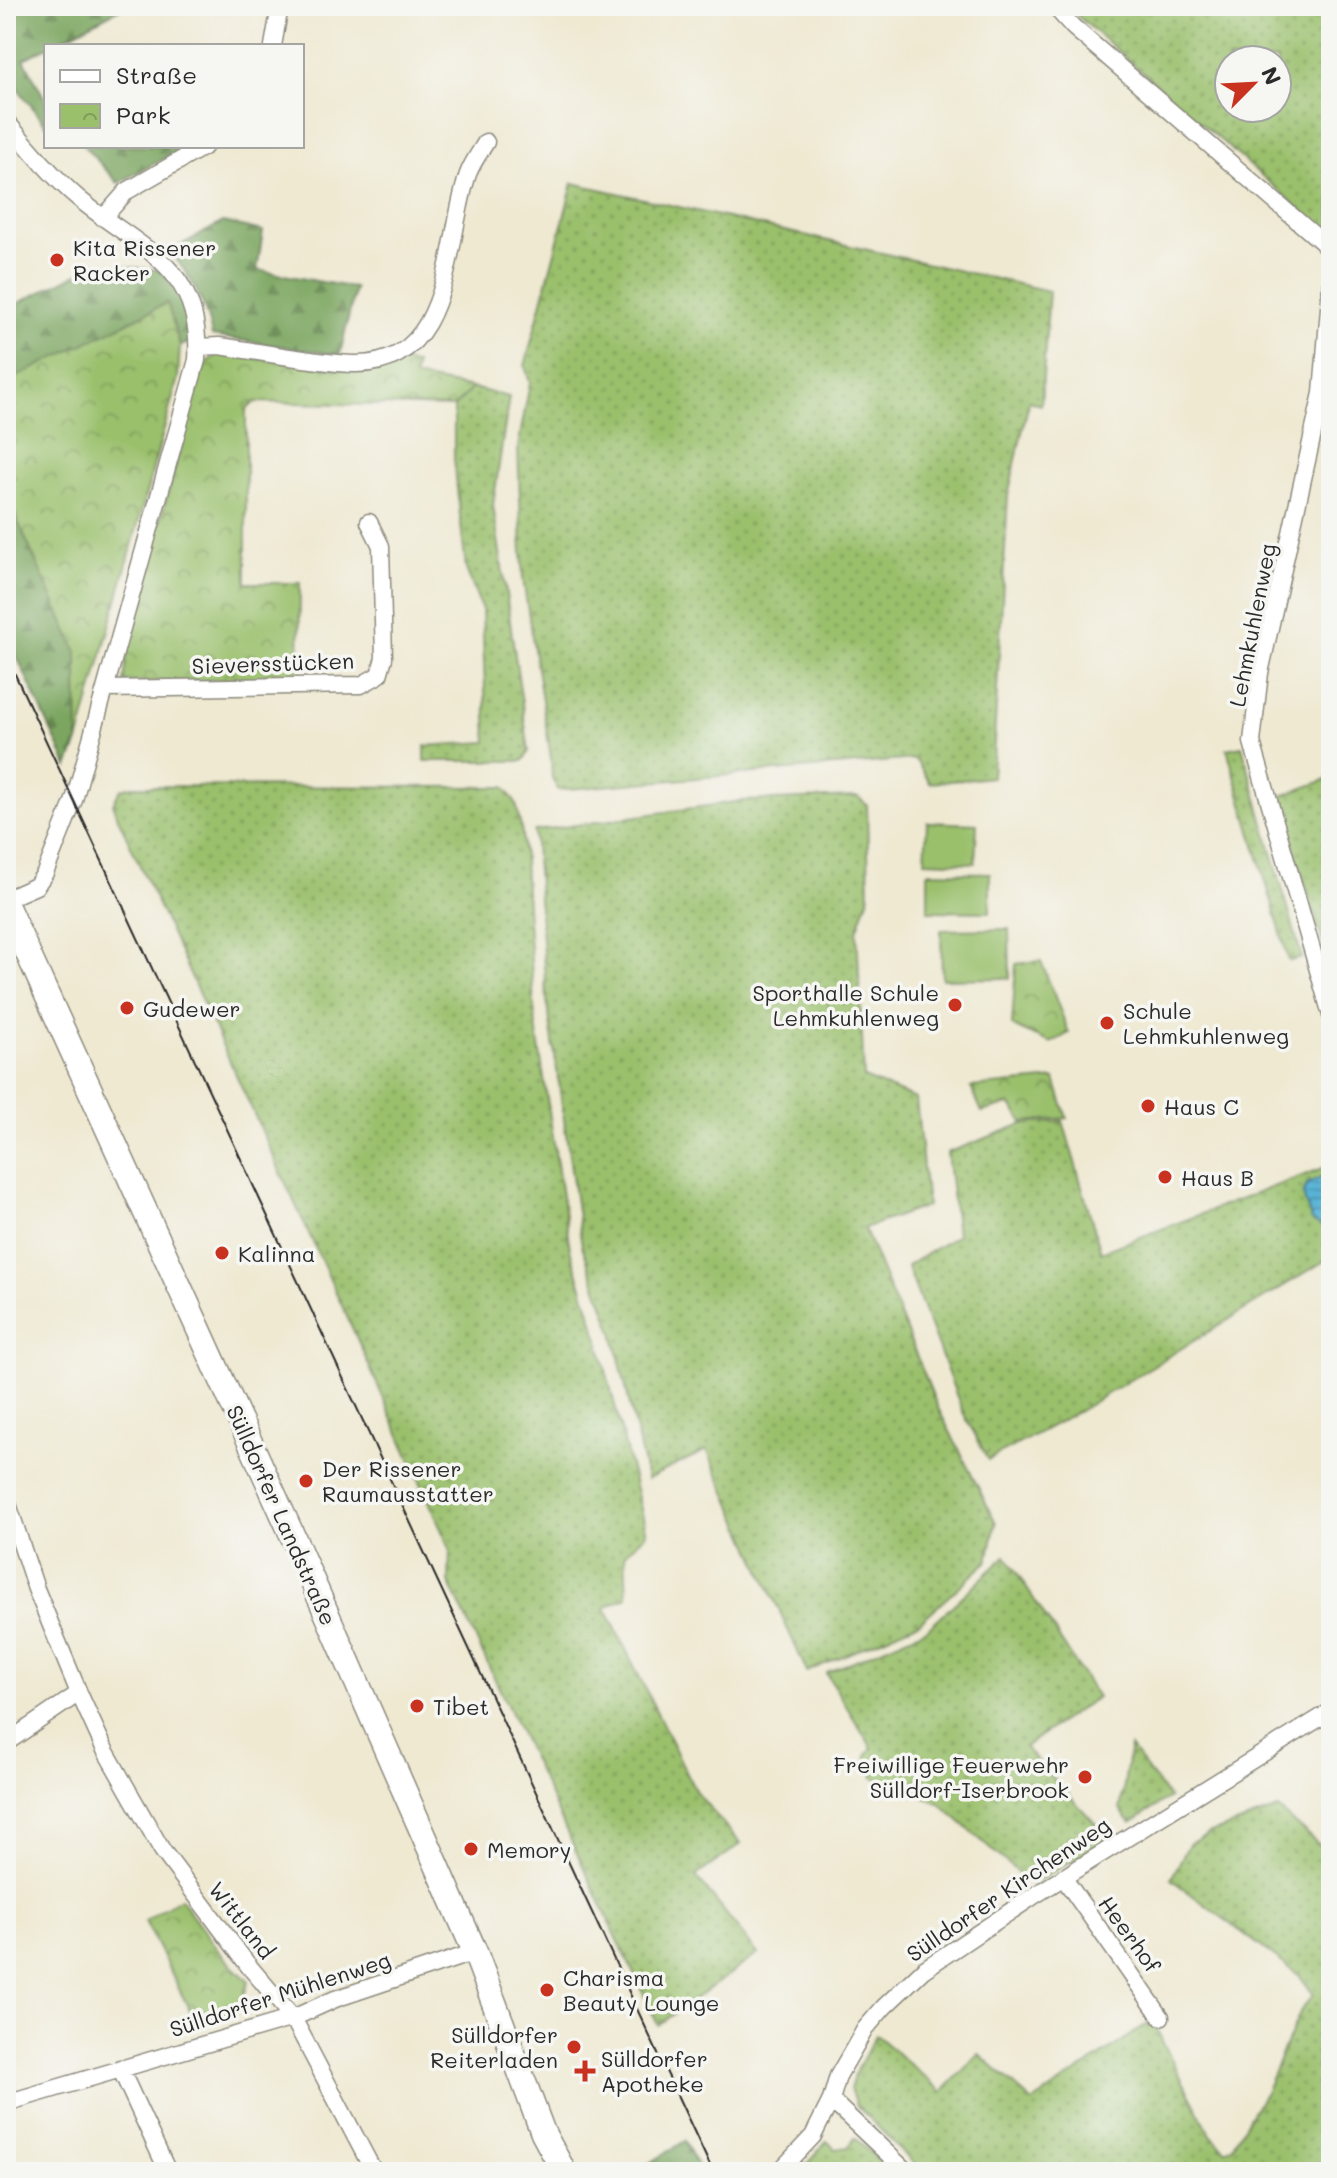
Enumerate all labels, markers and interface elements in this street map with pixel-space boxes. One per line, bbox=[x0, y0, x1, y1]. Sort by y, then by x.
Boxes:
legend bbox=[44, 44, 304, 148]
north arrow bbox=[1213, 44, 1293, 124]
text: Straße bbox=[116, 59, 197, 90]
text: N bbox=[1255, 62, 1288, 89]
text: Park bbox=[116, 99, 170, 130]
place label: Kita Rissener Racker bbox=[73, 233, 216, 287]
marker: Kita Rissener Racker bbox=[48, 251, 66, 269]
street label: Lehmkuhlenweg bbox=[1222, 541, 1282, 709]
street label: Sieversstücken bbox=[191, 646, 355, 680]
place label: Sporthalle Schule Lehmkuhlenweg bbox=[753, 978, 939, 1032]
place label: Gudewer bbox=[143, 994, 241, 1023]
marker: Sporthalle Schule Lehmkuhlenweg bbox=[946, 996, 964, 1014]
place label: Schule Lehmkuhlenweg bbox=[1123, 996, 1289, 1050]
marker: Gudewer bbox=[118, 999, 136, 1017]
marker: Schule Lehmkuhlenweg bbox=[1098, 1014, 1116, 1032]
place label: Haus C bbox=[1164, 1092, 1239, 1121]
marker: Haus C bbox=[1139, 1097, 1157, 1115]
place label: Haus B bbox=[1181, 1163, 1254, 1192]
marker: Haus B bbox=[1156, 1168, 1174, 1186]
place label: Kalinna bbox=[238, 1239, 315, 1268]
marker: Kalinna bbox=[213, 1244, 231, 1262]
street label: Sülldorfer Landstraße bbox=[220, 1400, 344, 1630]
place label: Der Rissener Raumausstatter bbox=[322, 1454, 494, 1508]
marker: Der Rissener Raumausstatter bbox=[297, 1472, 315, 1490]
place label: Tibet bbox=[433, 1692, 489, 1721]
marker: Tibet bbox=[408, 1697, 426, 1715]
place label: Freiwillige Feuerwehr Sülldorf-Iserbrook bbox=[834, 1750, 1069, 1804]
marker: Freiwillige Feuerwehr Sülldorf-Iserbrook bbox=[1076, 1768, 1094, 1786]
street label: Sülldorfer Kirchenweg bbox=[901, 1810, 1115, 1968]
place label: Memory bbox=[487, 1835, 571, 1864]
marker: Memory bbox=[462, 1840, 480, 1858]
street label: Wittland bbox=[203, 1875, 281, 1965]
street label: Heerhof bbox=[1092, 1890, 1168, 1978]
street label: Sülldorfer Mühlenweg bbox=[166, 1945, 394, 2043]
place label: Charisma Beauty Lounge bbox=[563, 1963, 719, 2017]
marker: Charisma Beauty Lounge bbox=[538, 1981, 556, 1999]
place label: Sülldorfer Reiterladen bbox=[430, 2020, 558, 2074]
marker: Sülldorfer Reiterladen bbox=[565, 2038, 583, 2056]
place label: Sülldorfer Apotheke bbox=[601, 2044, 708, 2098]
marker: Sülldorfer Apotheke bbox=[576, 2062, 594, 2080]

